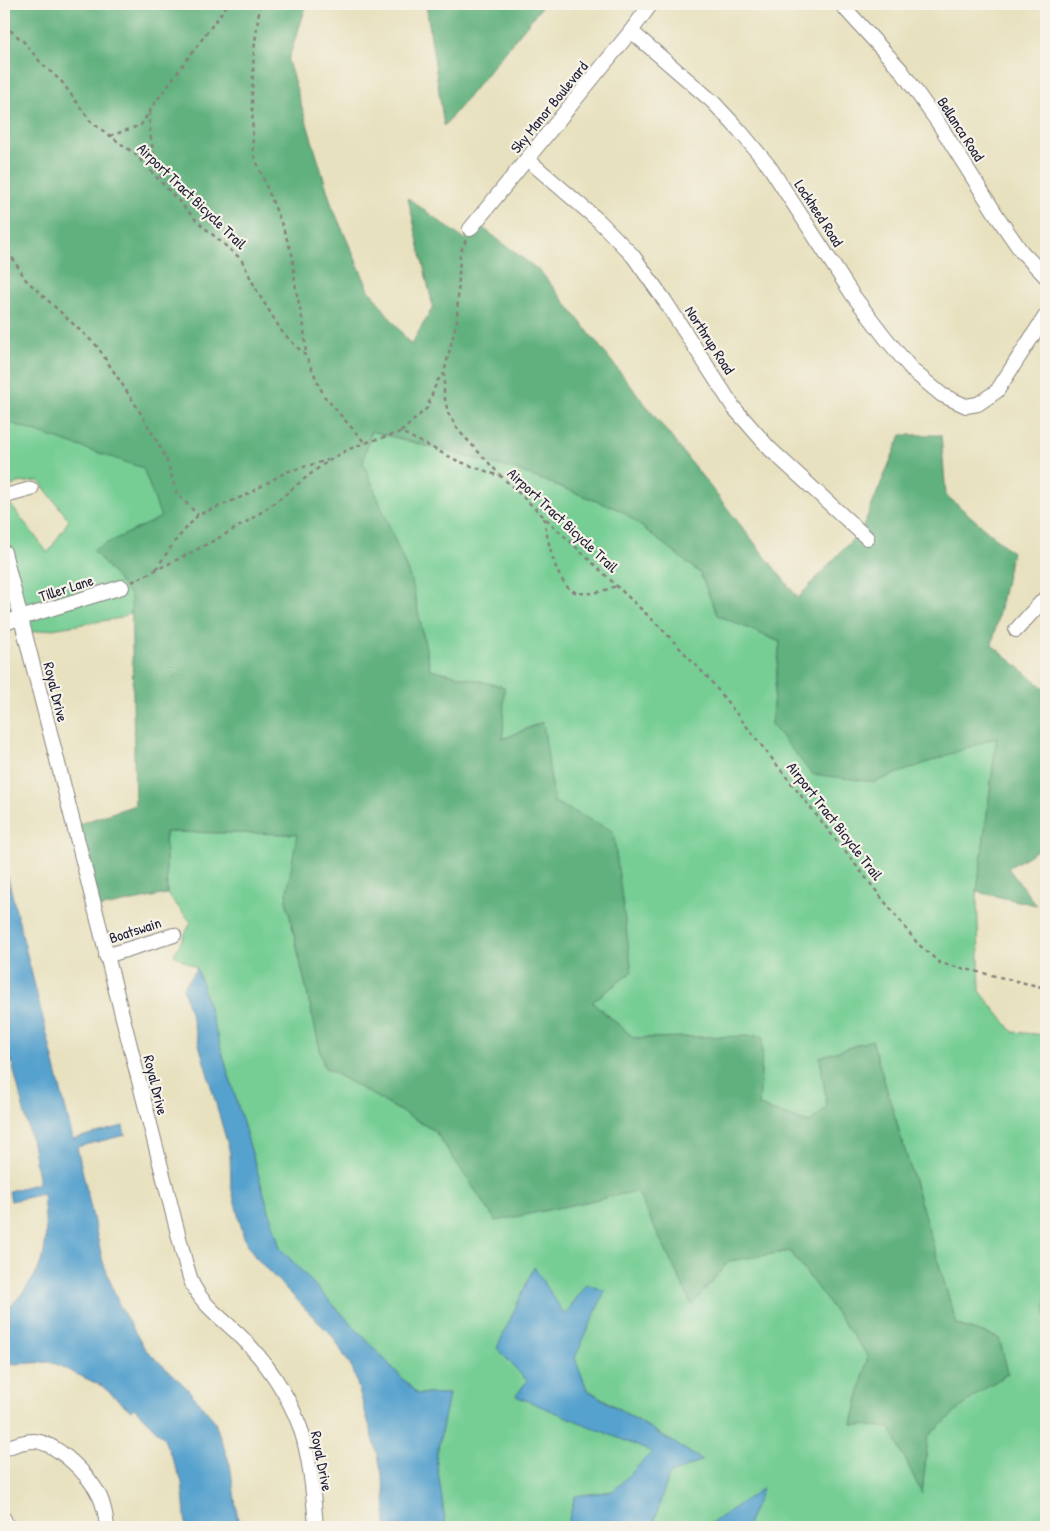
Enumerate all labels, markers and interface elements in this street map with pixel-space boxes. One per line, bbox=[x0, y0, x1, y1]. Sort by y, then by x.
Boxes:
street label: Sky Manor Boulevard bbox=[505, 56, 593, 157]
street label: Bellanca Road bbox=[932, 93, 990, 165]
street label: Airport Tract Bicycle Trail bbox=[133, 138, 251, 254]
street label: Lockheed Road bbox=[790, 175, 849, 251]
street label: Northrup Road bbox=[680, 302, 740, 378]
street label: Airport Tract Bicycle Trail bbox=[503, 463, 623, 577]
street label: Tiller Lane bbox=[36, 569, 96, 607]
street label: Royal Drive bbox=[38, 660, 74, 724]
street label: Airport Tract Bicycle Trail bbox=[782, 757, 888, 885]
street label: Boatswain bbox=[106, 912, 164, 948]
street label: Royal Drive bbox=[138, 1053, 174, 1117]
street label: Royal Drive bbox=[306, 1429, 338, 1493]

